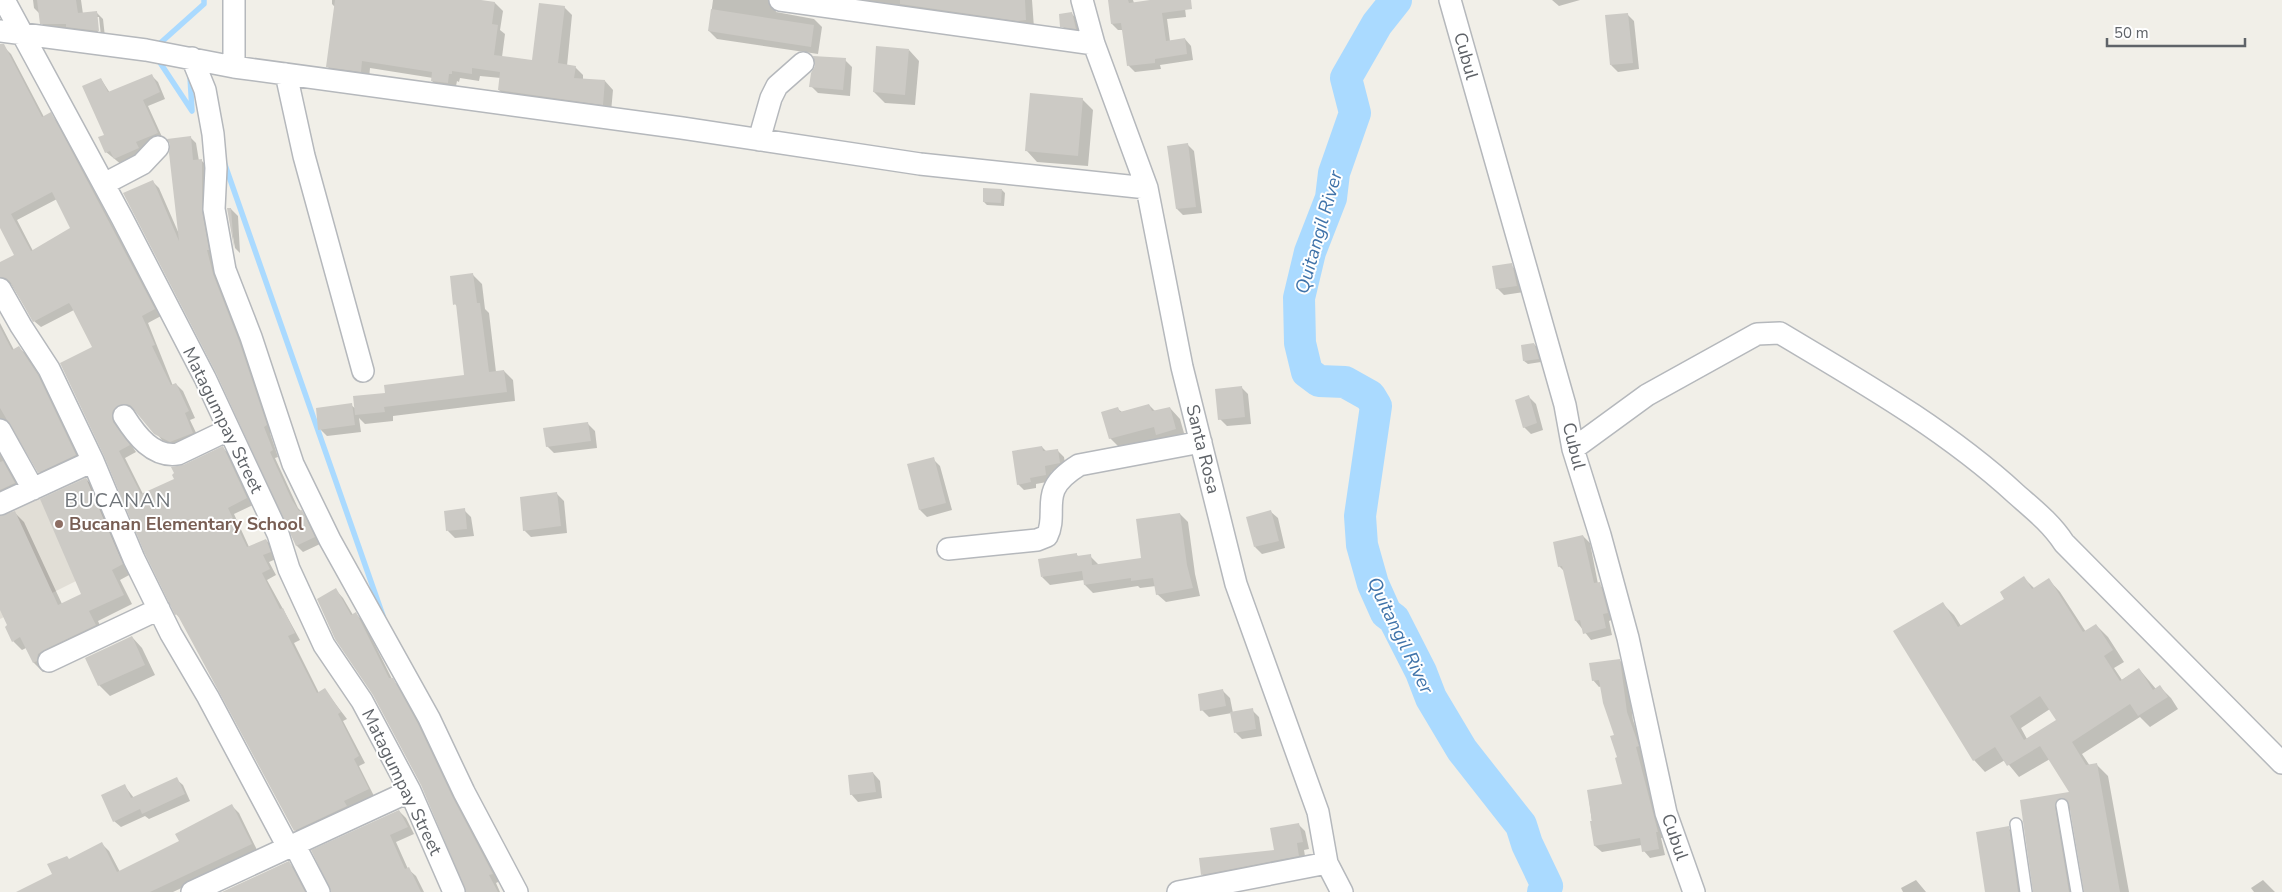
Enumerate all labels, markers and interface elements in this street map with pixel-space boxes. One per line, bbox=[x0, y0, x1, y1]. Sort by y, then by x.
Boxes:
scale bar bbox=[2107, 15, 2244, 47]
text: 50 m bbox=[2114, 23, 2149, 43]
street label: Cubul bbox=[1448, 30, 1484, 83]
water label: Quitangil River bbox=[1289, 167, 1349, 297]
street label: Matagumpay Street bbox=[177, 343, 269, 498]
street label: Santa Rosa bbox=[1180, 402, 1226, 496]
street label: Cubul bbox=[1557, 420, 1592, 473]
district label: BUCANAN bbox=[65, 487, 171, 514]
place label: Bucanan Elementary School bbox=[69, 512, 304, 536]
marker: Bucanan Elementary School bbox=[53, 518, 65, 530]
water label: Quitangil River bbox=[1361, 573, 1440, 699]
street label: Matagumpay Street bbox=[356, 705, 448, 860]
street label: Cubul bbox=[1656, 810, 1694, 864]

